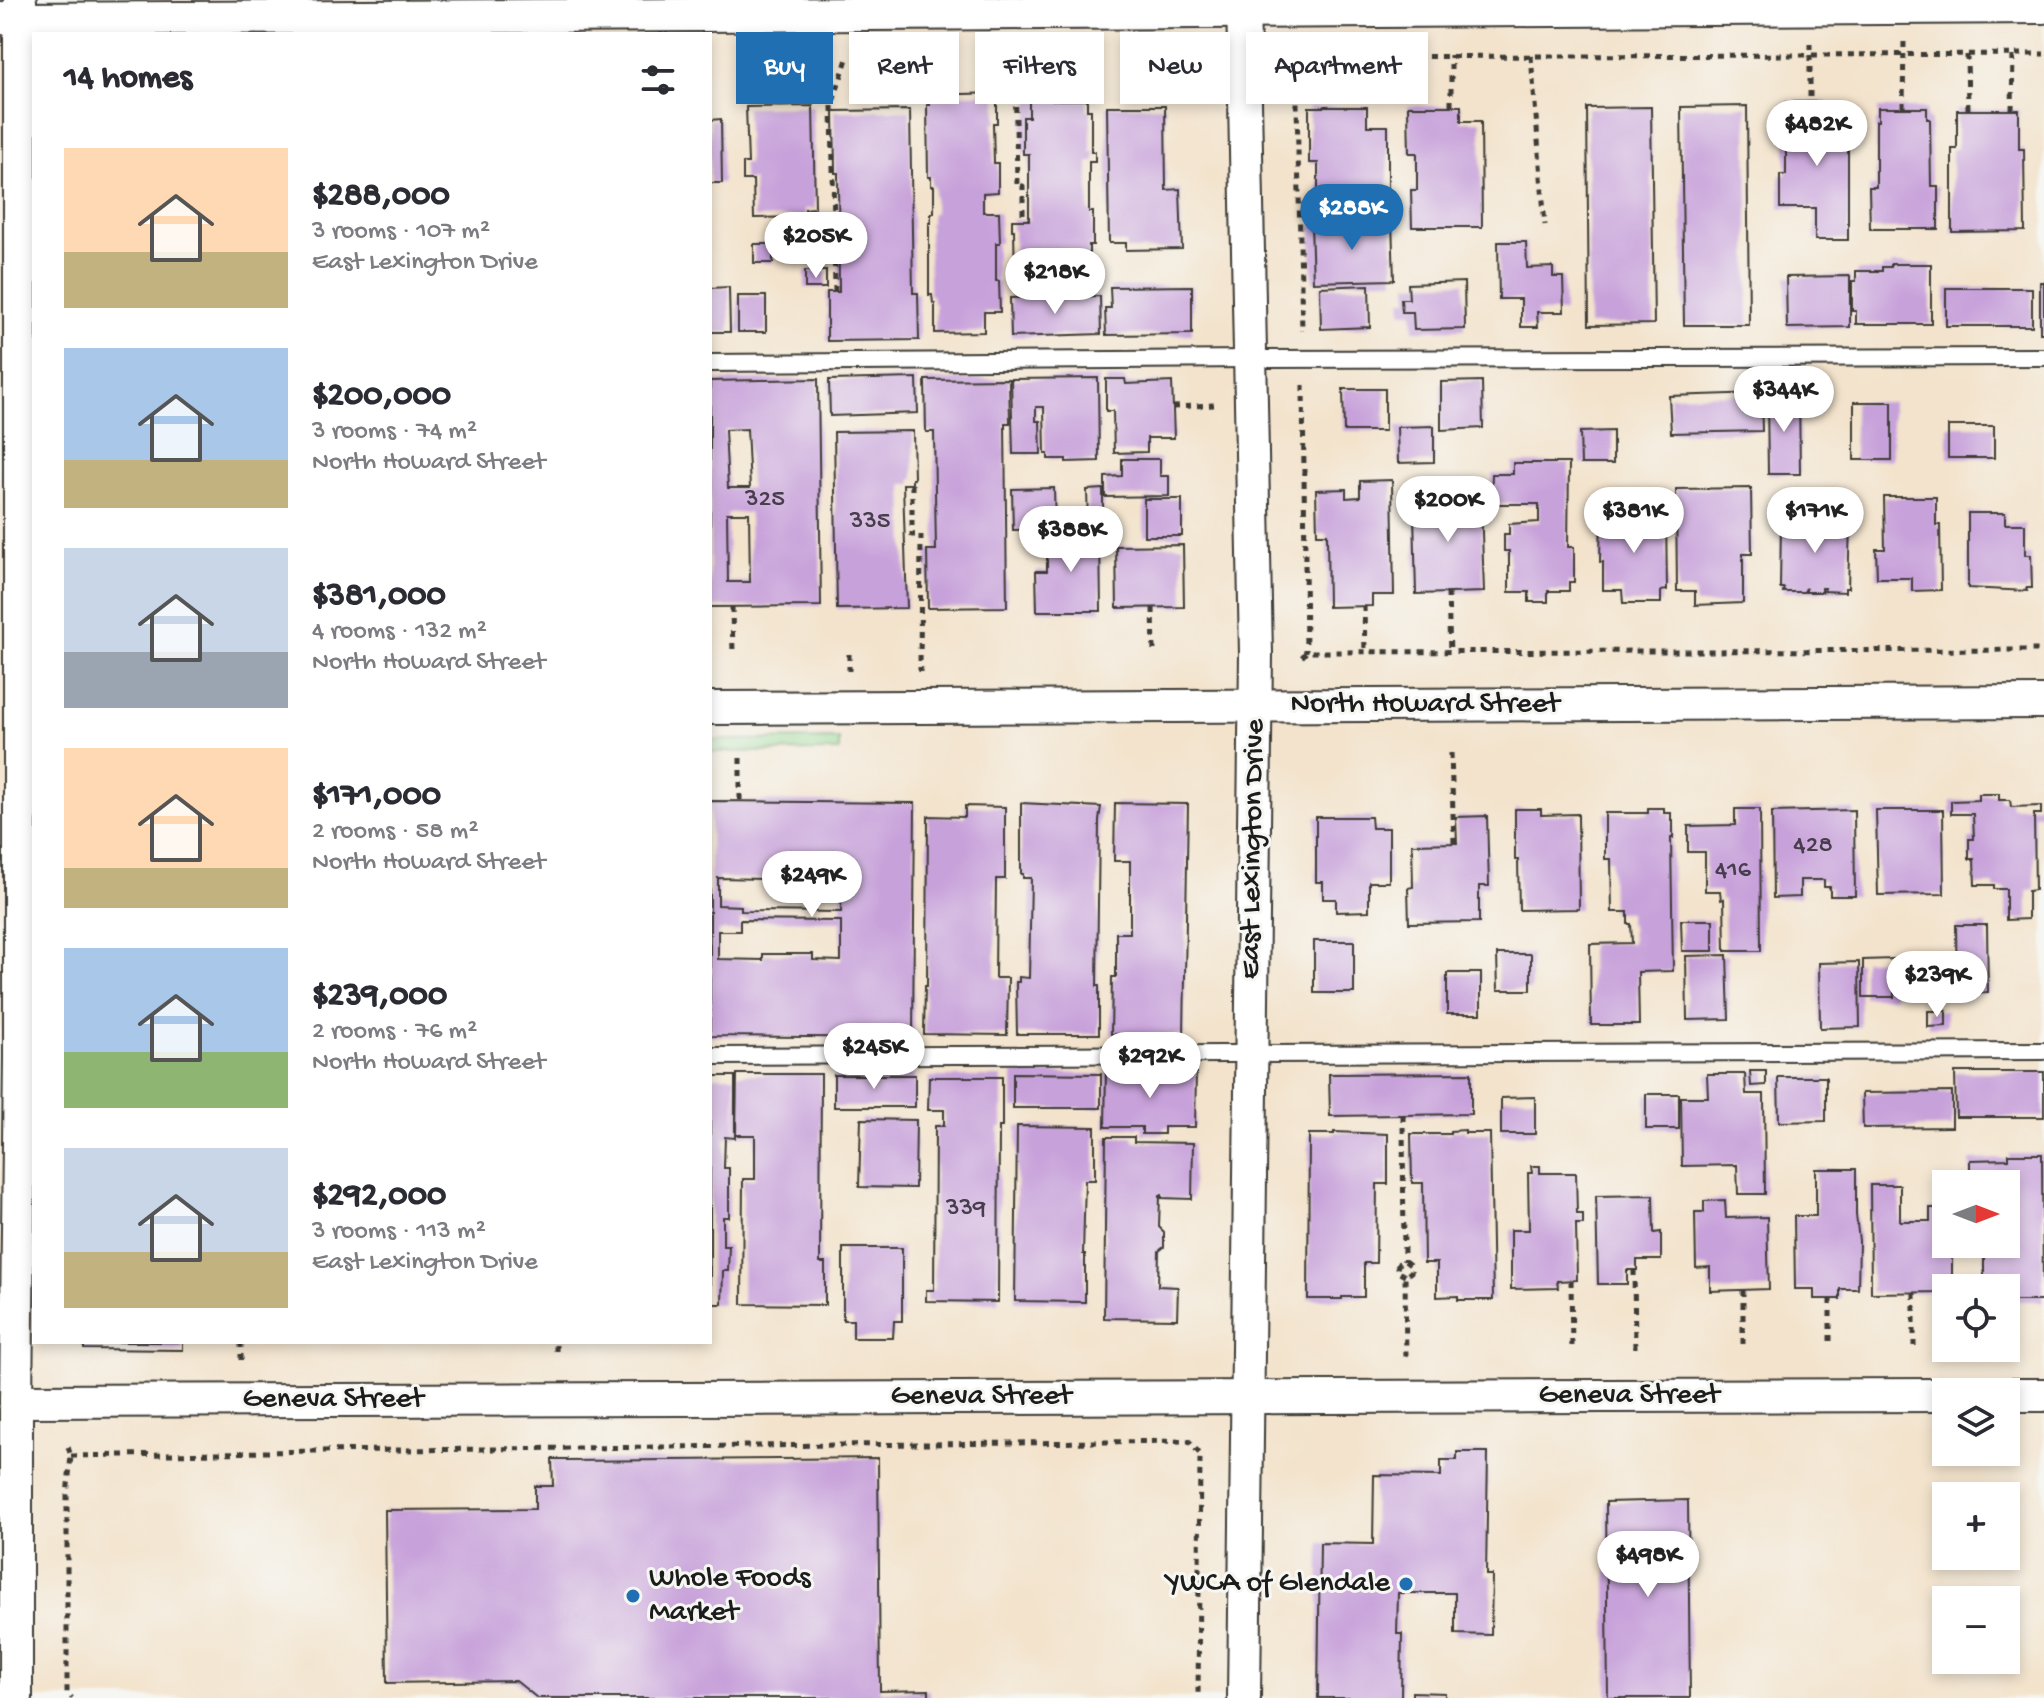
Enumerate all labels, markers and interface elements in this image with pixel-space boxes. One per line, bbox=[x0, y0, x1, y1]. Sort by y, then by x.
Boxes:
chip: Buy bbox=[736, 32, 833, 104]
chip: Rent bbox=[849, 32, 959, 104]
chip: Filters bbox=[975, 32, 1104, 104]
chip: New bbox=[1120, 32, 1230, 104]
chip: Apartment bbox=[1246, 32, 1428, 104]
icon: filters bbox=[636, 58, 680, 102]
text: 14 homes bbox=[64, 60, 192, 100]
pin: $482K bbox=[1761, 100, 1873, 168]
text: $482K bbox=[1784, 110, 1850, 141]
text: $288,000 bbox=[312, 177, 450, 217]
icon: home bbox=[128, 180, 224, 276]
pin: $288K bbox=[1296, 184, 1408, 252]
text: $288K bbox=[1318, 194, 1386, 225]
pin: $205K bbox=[760, 212, 872, 280]
text: 3 rooms · 107 m² bbox=[312, 217, 490, 248]
text: $205K bbox=[782, 222, 850, 253]
text: East Lexington Drive bbox=[312, 248, 538, 279]
pin: $218K bbox=[999, 248, 1111, 316]
text: $218K bbox=[1023, 258, 1087, 289]
pin: $344K bbox=[1728, 366, 1840, 434]
text: $344K bbox=[1752, 376, 1816, 407]
text: $200,000 bbox=[312, 377, 451, 417]
icon: home bbox=[128, 380, 224, 476]
text: 3 rooms · 74 m² bbox=[312, 417, 477, 448]
text: North Howard Street bbox=[312, 448, 545, 479]
pin: $200K bbox=[1392, 476, 1504, 544]
house number: 325 bbox=[744, 485, 785, 516]
text: $200K bbox=[1414, 486, 1482, 517]
pin: $381K bbox=[1578, 487, 1690, 555]
pin: $171K bbox=[1759, 487, 1871, 555]
text: $381K bbox=[1602, 497, 1666, 528]
text: $171K bbox=[1785, 497, 1845, 528]
pin: $388K bbox=[1015, 506, 1127, 574]
house number: 335 bbox=[849, 507, 890, 538]
text: $388K bbox=[1037, 516, 1105, 547]
text: $381,000 bbox=[312, 577, 446, 617]
icon: home bbox=[128, 580, 224, 676]
text: 4 rooms · 132 m² bbox=[312, 617, 487, 648]
text: North Howard Street bbox=[312, 648, 545, 679]
street label: North Howard Street bbox=[1290, 688, 1562, 723]
street label: East Lexington Drive bbox=[1234, 718, 1274, 979]
text: $171,000 bbox=[312, 777, 441, 817]
icon: home bbox=[128, 780, 224, 876]
text: 2 rooms · 58 m² bbox=[312, 817, 478, 848]
house number: 428 bbox=[1793, 831, 1833, 862]
text: North Howard Street bbox=[312, 848, 545, 879]
pin: $249K bbox=[756, 851, 868, 919]
house number: 416 bbox=[1715, 856, 1752, 887]
text: $249K bbox=[780, 861, 844, 892]
pin: $239K bbox=[1881, 951, 1993, 1019]
text: $239K bbox=[1904, 961, 1970, 992]
text: $239,000 bbox=[312, 977, 447, 1017]
icon: home bbox=[128, 980, 224, 1076]
text: 2 rooms · 76 m² bbox=[312, 1017, 477, 1048]
pin: $245K bbox=[818, 1023, 930, 1091]
pin: $292K bbox=[1094, 1032, 1206, 1100]
text: $245K bbox=[842, 1033, 906, 1064]
text: $292K bbox=[1118, 1042, 1182, 1073]
text: North Howard Street bbox=[312, 1048, 545, 1079]
north arrow bbox=[1932, 1170, 2020, 1258]
map controls bbox=[1932, 1170, 2020, 1674]
text: $292,000 bbox=[312, 1177, 446, 1217]
icon: home bbox=[128, 1180, 224, 1276]
house number: 339 bbox=[945, 1194, 986, 1225]
text: 3 rooms · 113 m² bbox=[312, 1217, 486, 1248]
text: East Lexington Drive bbox=[312, 1248, 538, 1279]
button: locate bbox=[1932, 1274, 2020, 1362]
button: layers bbox=[1932, 1378, 2020, 1466]
street label: Geneva Street bbox=[1538, 1379, 1722, 1414]
street label: Geneva Street bbox=[890, 1380, 1074, 1415]
street label: Geneva Street bbox=[242, 1383, 426, 1418]
button: + bbox=[1932, 1482, 2020, 1570]
pin: $498K bbox=[1592, 1531, 1704, 1599]
text: $498K bbox=[1615, 1541, 1681, 1572]
place label: Whole Foods Market bbox=[649, 1562, 811, 1631]
place label: YWCA of Glendale bbox=[1163, 1567, 1391, 1602]
marker: YWCA of Glendale bbox=[1397, 1575, 1415, 1593]
button: − bbox=[1932, 1586, 2020, 1674]
marker: Whole Foods Market bbox=[624, 1587, 642, 1605]

